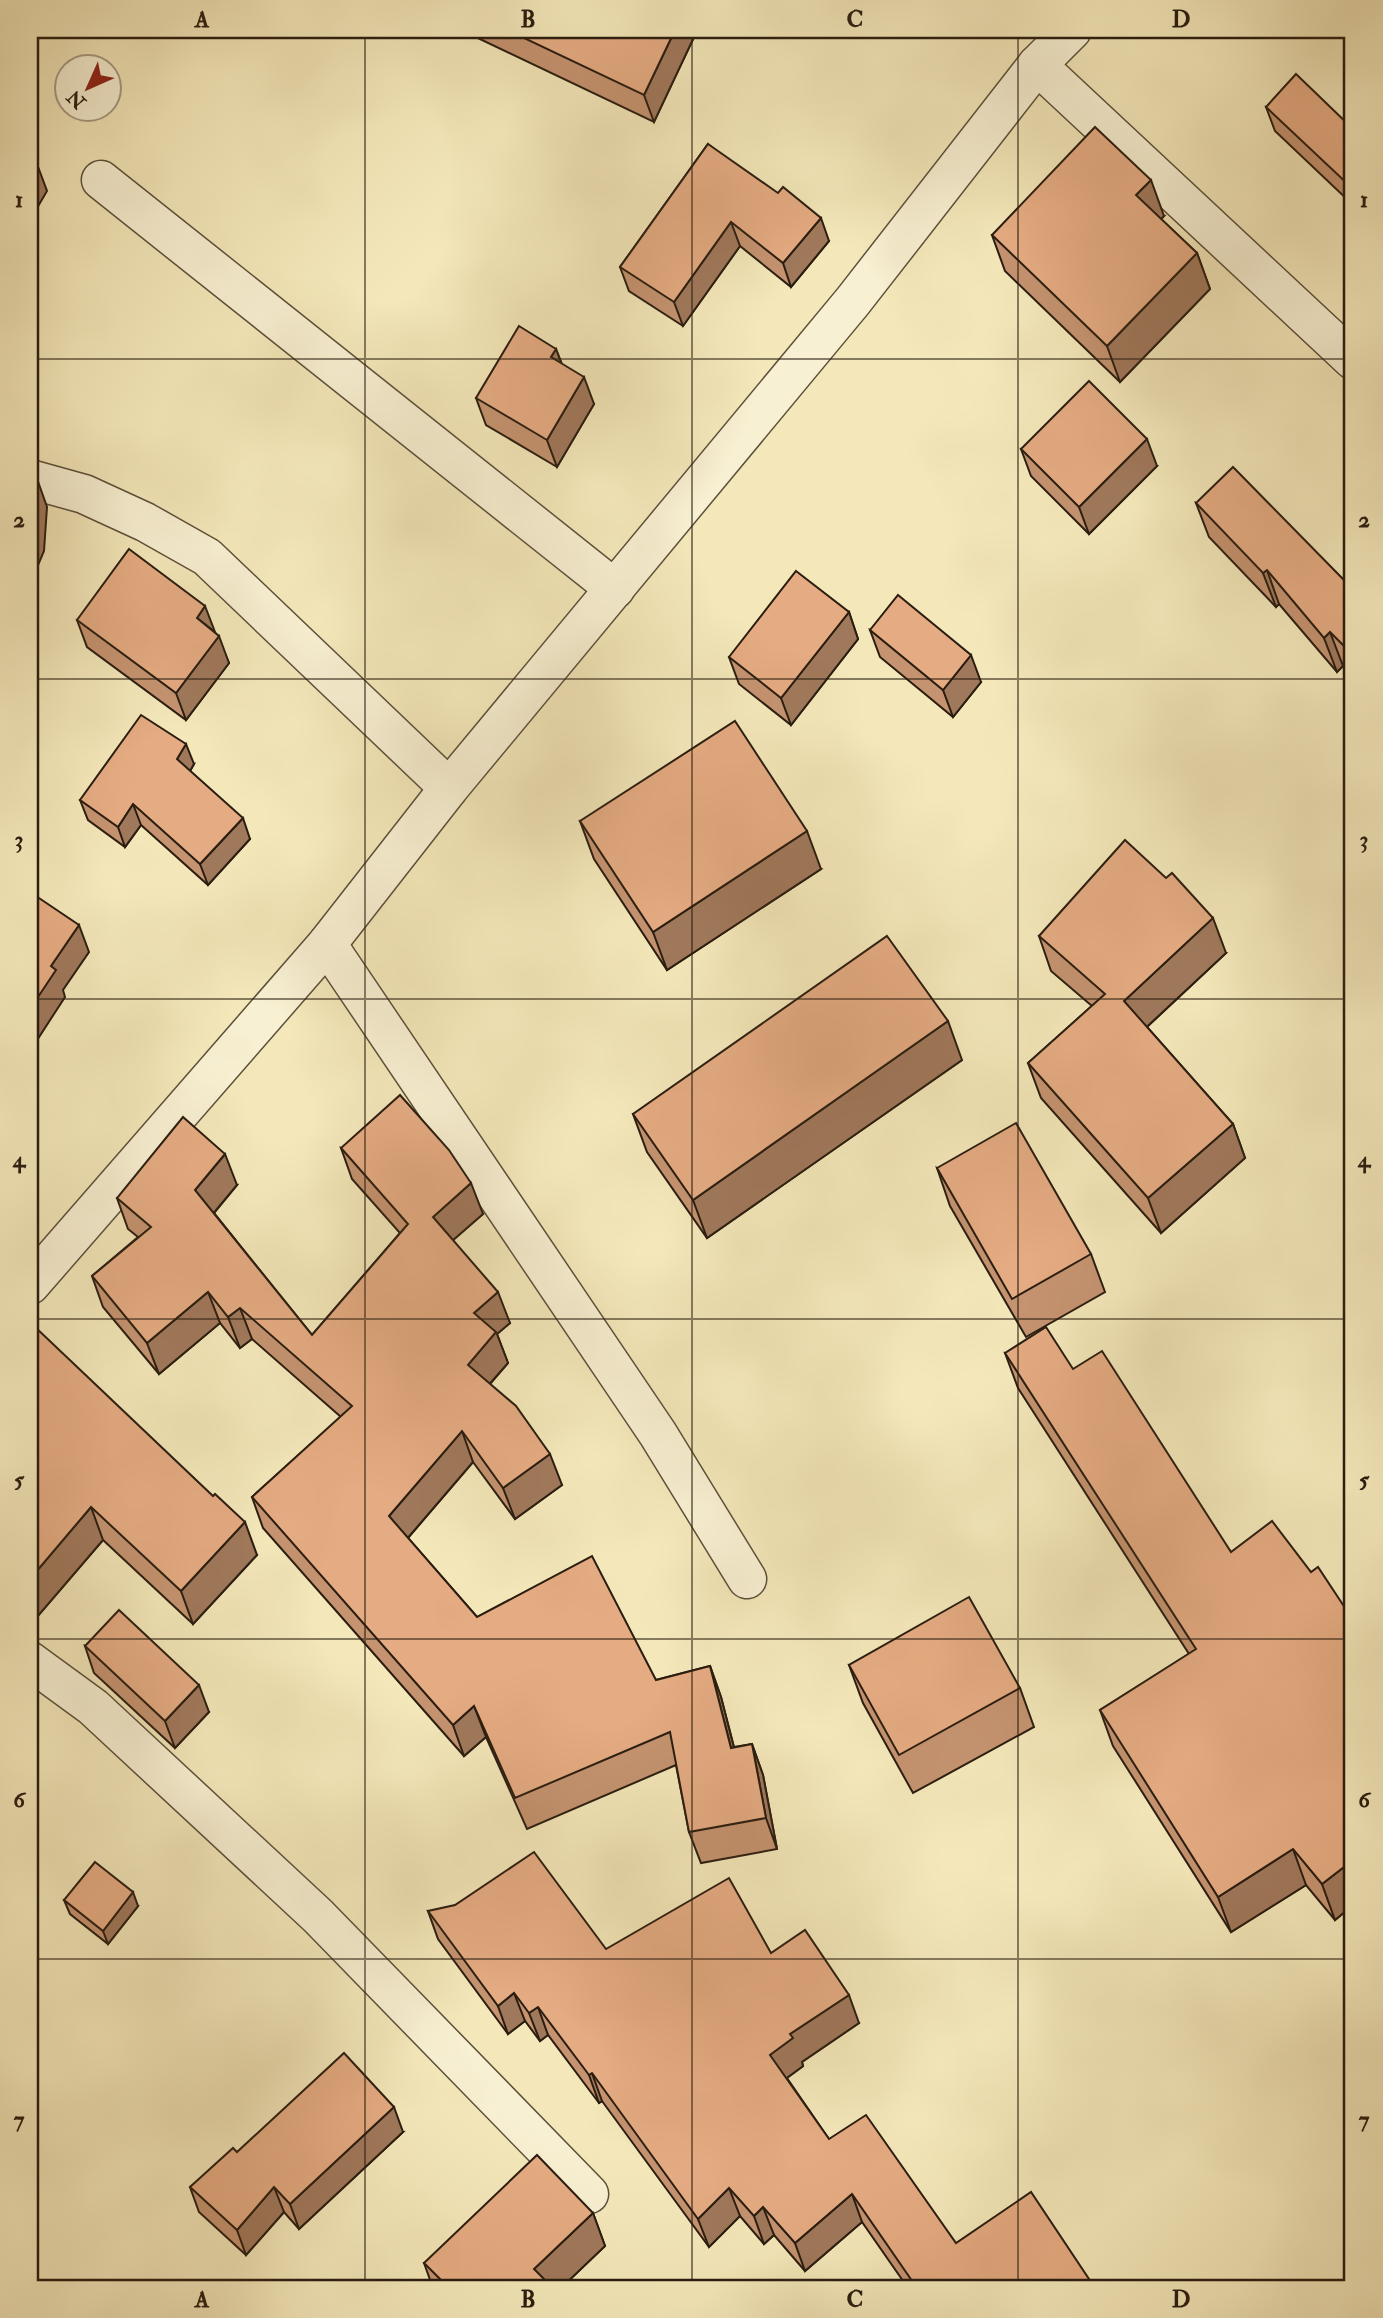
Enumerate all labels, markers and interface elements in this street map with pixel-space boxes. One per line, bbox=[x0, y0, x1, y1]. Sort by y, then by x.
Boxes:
text: A bbox=[194, 5, 210, 34]
text: B bbox=[520, 5, 536, 34]
text: C bbox=[847, 5, 863, 34]
text: D bbox=[1172, 5, 1190, 34]
north arrow bbox=[52, 52, 122, 122]
text: N bbox=[61, 84, 92, 115]
text: 1 bbox=[15, 185, 23, 214]
text: 1 bbox=[1360, 185, 1368, 214]
text: 2 bbox=[13, 505, 25, 534]
text: 2 bbox=[1358, 505, 1370, 534]
text: 3 bbox=[15, 825, 23, 854]
text: 3 bbox=[1360, 825, 1368, 854]
text: 4 bbox=[12, 1145, 27, 1174]
text: 4 bbox=[1357, 1145, 1372, 1174]
text: 5 bbox=[14, 1465, 25, 1494]
text: 5 bbox=[1359, 1465, 1370, 1494]
text: 6 bbox=[13, 1785, 27, 1814]
text: 6 bbox=[1358, 1785, 1372, 1814]
text: 7 bbox=[14, 2105, 25, 2134]
text: 7 bbox=[1359, 2105, 1370, 2134]
text: A bbox=[194, 2285, 210, 2314]
text: B bbox=[520, 2285, 536, 2314]
text: C bbox=[847, 2285, 863, 2314]
text: D bbox=[1172, 2285, 1190, 2314]

